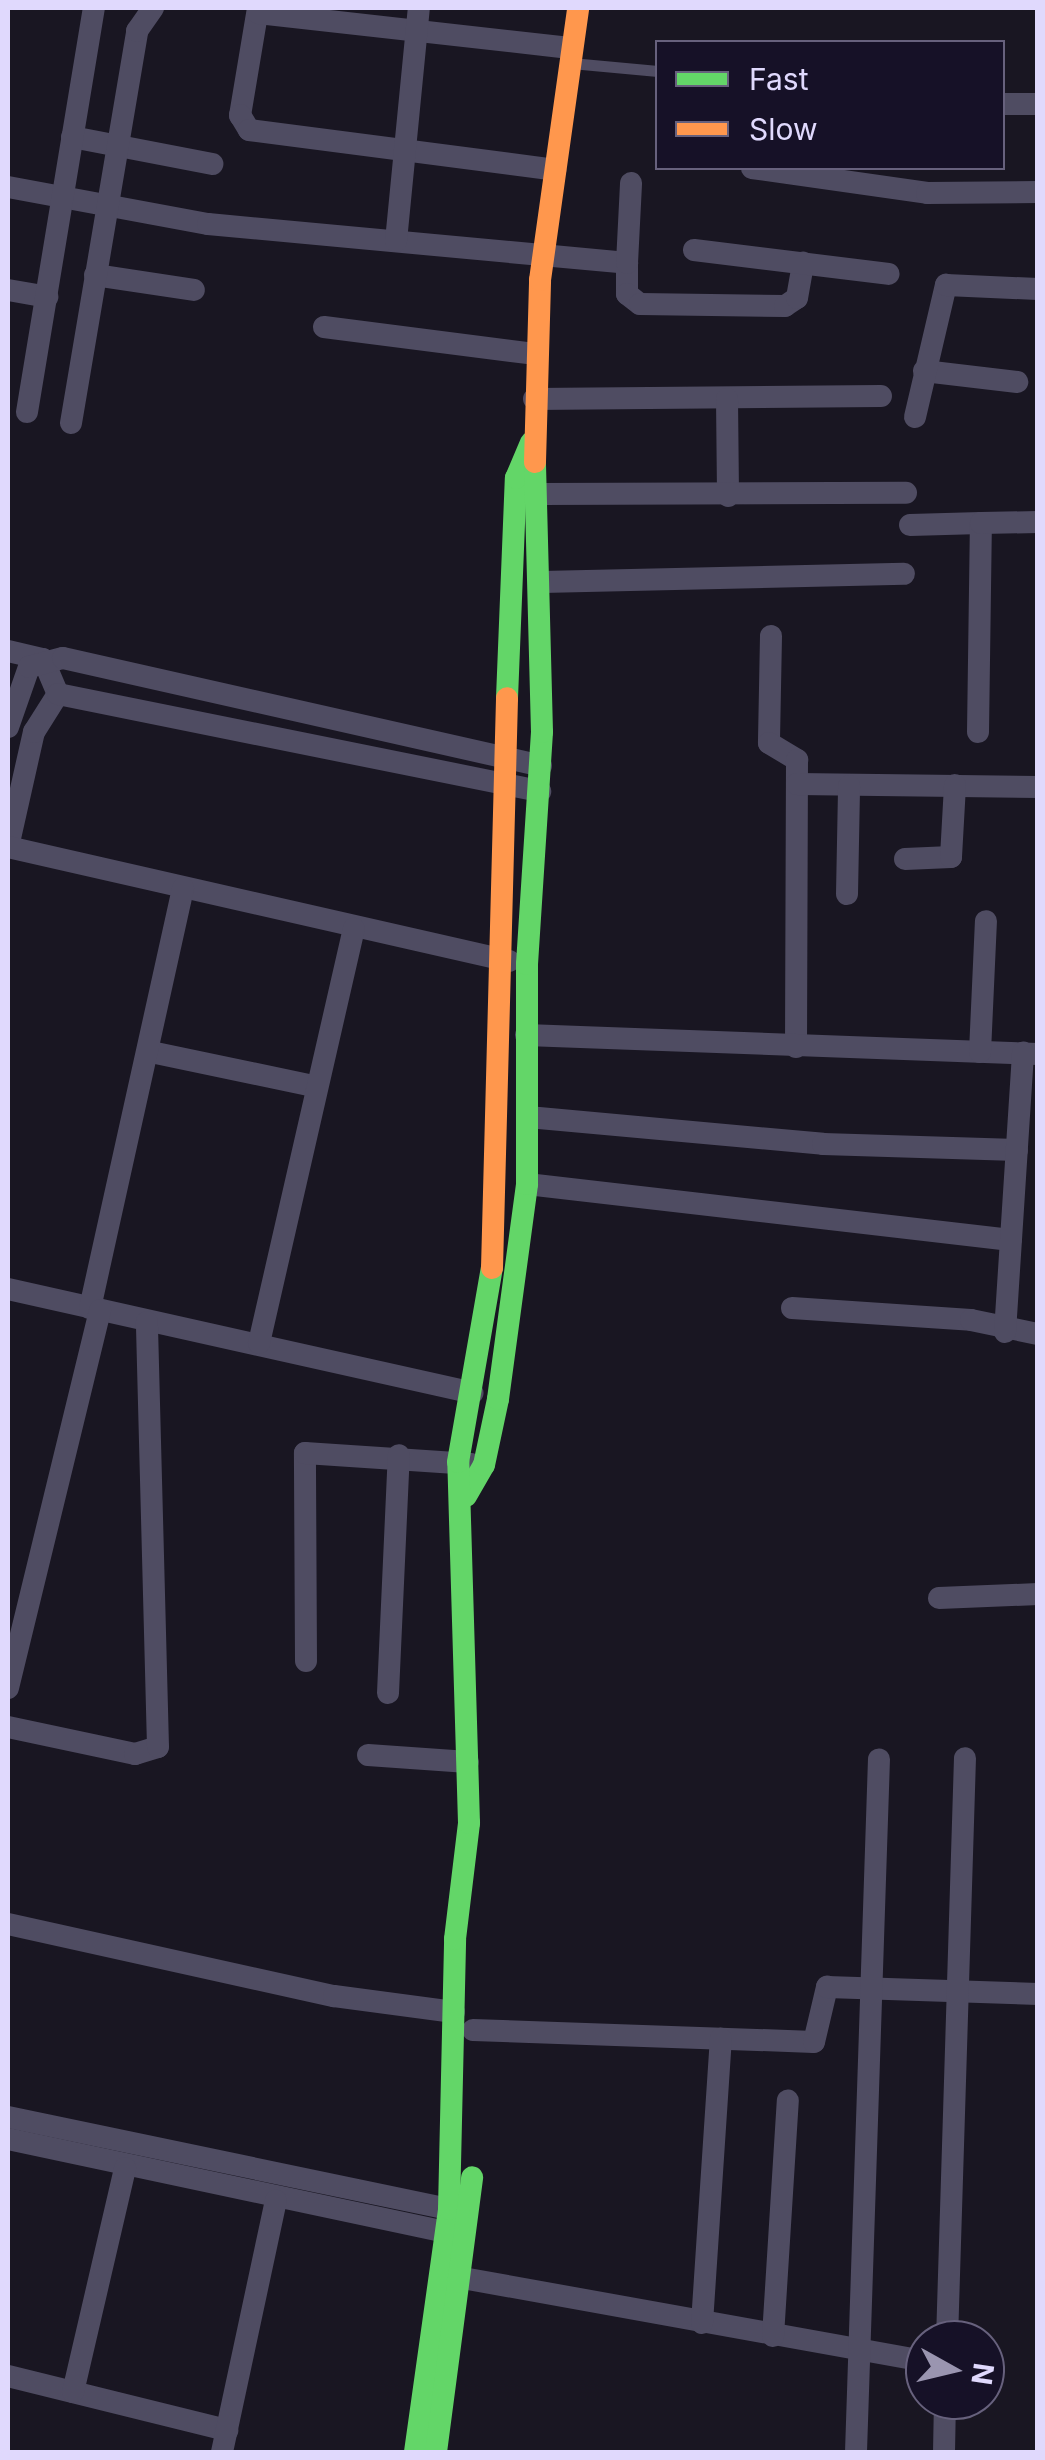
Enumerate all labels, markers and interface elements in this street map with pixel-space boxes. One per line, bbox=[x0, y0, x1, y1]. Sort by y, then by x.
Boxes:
legend bbox=[655, 40, 1005, 170]
text: Fast bbox=[749, 61, 808, 97]
text: Slow bbox=[749, 111, 818, 147]
north arrow bbox=[905, 2320, 1005, 2420]
text: N bbox=[964, 2361, 1001, 2387]

